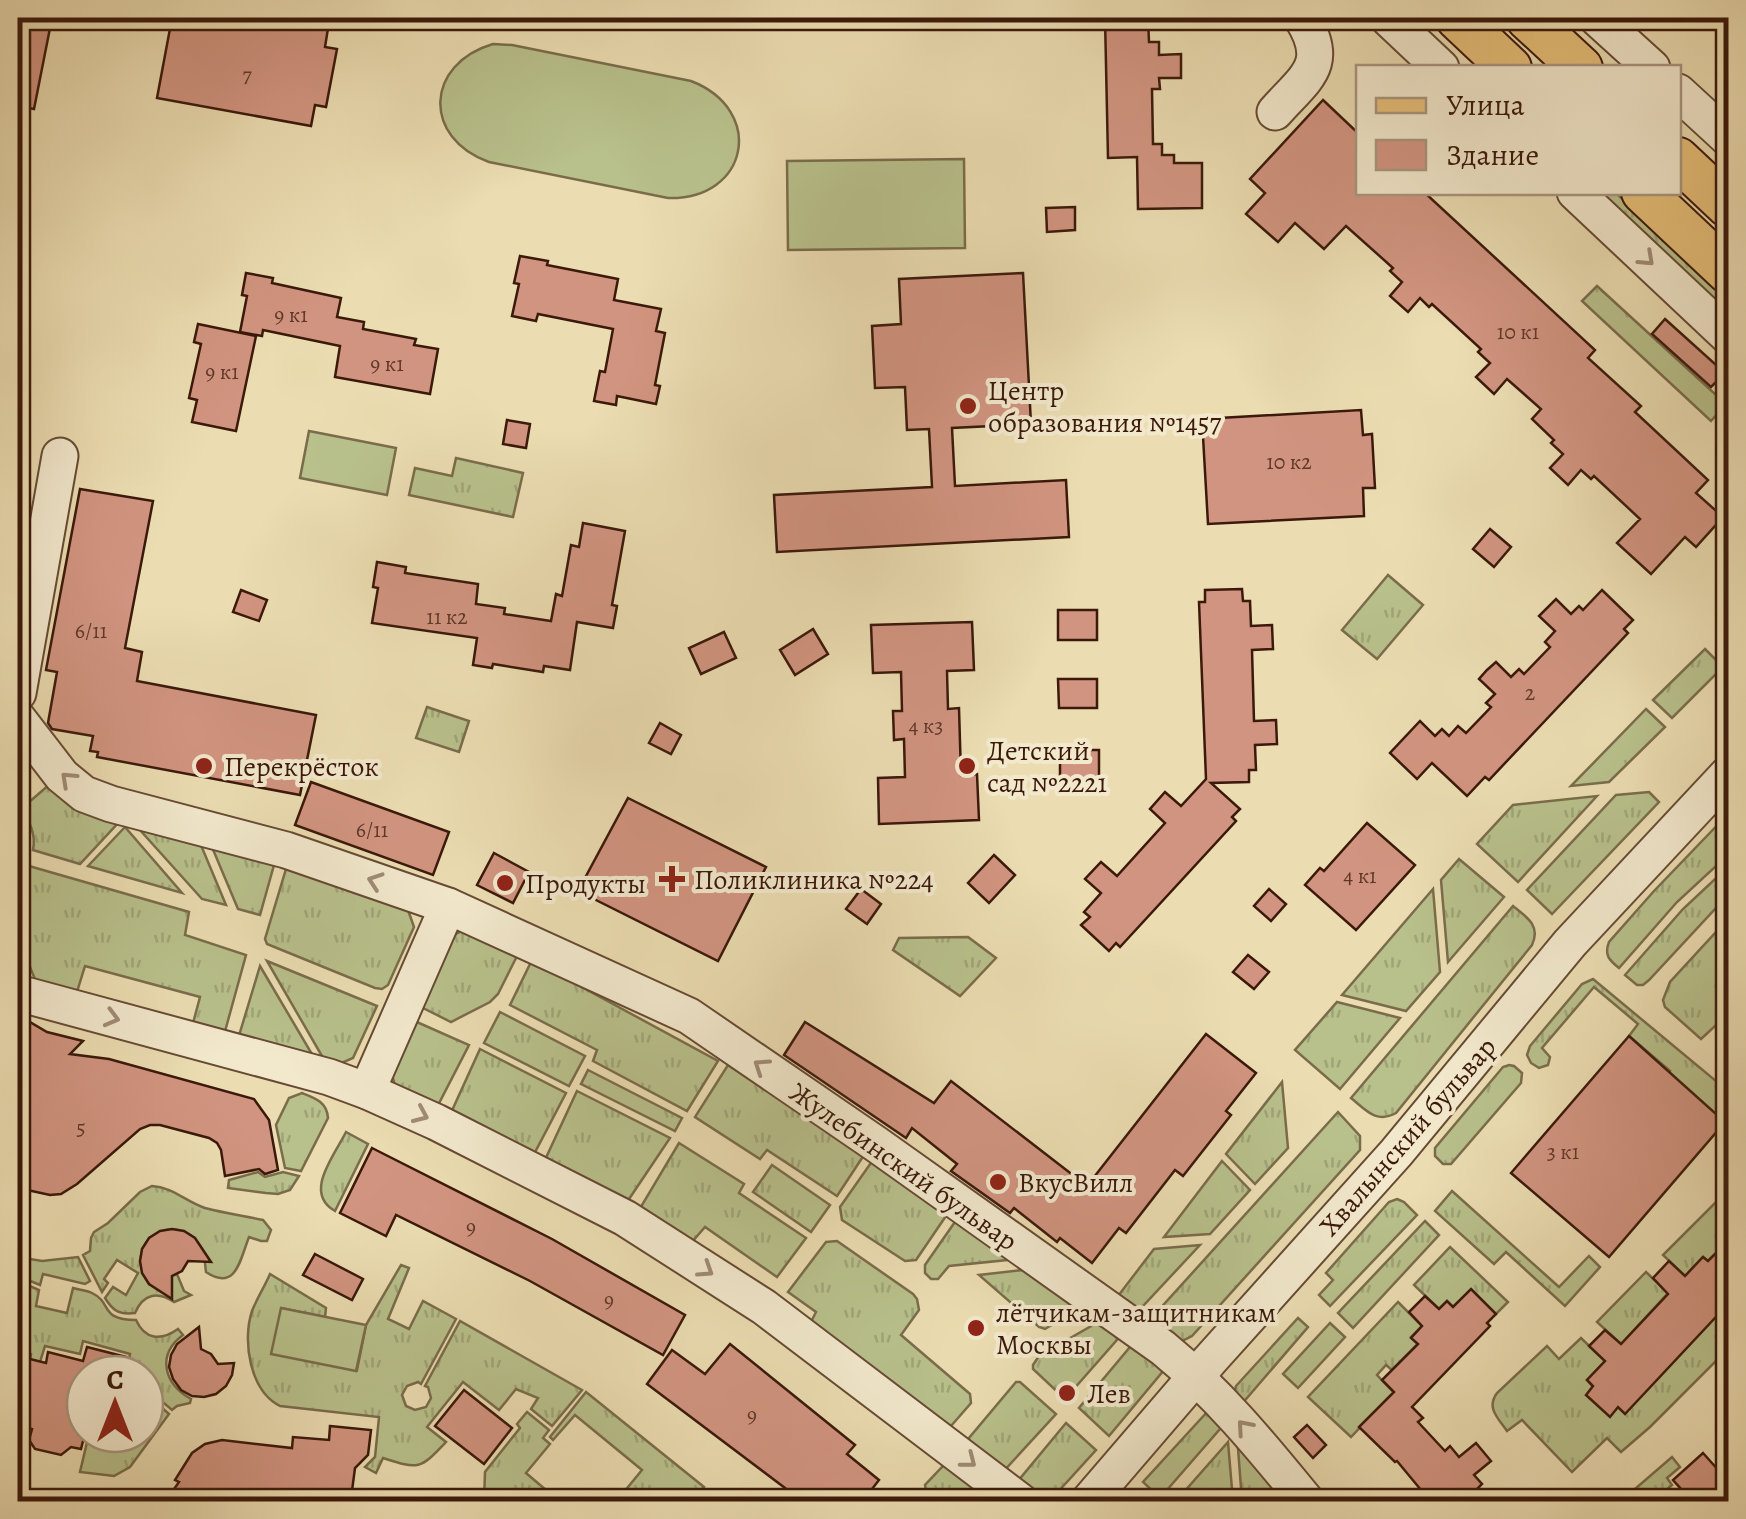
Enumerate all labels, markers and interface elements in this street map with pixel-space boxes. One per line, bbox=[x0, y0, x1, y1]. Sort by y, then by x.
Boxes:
house number: 7 bbox=[242, 60, 252, 90]
legend bbox=[1356, 65, 1681, 195]
text: Улица bbox=[1446, 85, 1525, 125]
text: Здание bbox=[1446, 135, 1539, 175]
one-way arrow bbox=[1635, 247, 1653, 265]
house number: 9 к1 bbox=[274, 300, 308, 330]
house number: 10 к1 bbox=[1497, 317, 1539, 347]
house number: 9 к1 bbox=[370, 349, 404, 379]
house number: 9 к1 bbox=[205, 357, 239, 387]
place label: Центр образования №1457 bbox=[988, 372, 1222, 442]
marker: Центр образования №1457 bbox=[957, 395, 979, 417]
house number: 10 к2 bbox=[1266, 447, 1312, 477]
house number: 11 к2 bbox=[426, 602, 468, 632]
house number: 6/11 bbox=[75, 616, 107, 646]
house number: 2 bbox=[1525, 678, 1535, 708]
house number: 4 к3 bbox=[909, 711, 943, 741]
place label: Детский сад №2221 bbox=[987, 732, 1107, 802]
place label: Перекрёсток bbox=[224, 748, 379, 786]
marker: Перекрёсток bbox=[193, 755, 215, 777]
marker: Детский сад №2221 bbox=[956, 755, 978, 777]
one-way arrow bbox=[62, 773, 80, 791]
house number: 6/11 bbox=[356, 815, 388, 845]
place label: Поликлиника №224 bbox=[694, 861, 934, 899]
house number: 4 к1 bbox=[1343, 861, 1377, 891]
place label: Продукты bbox=[525, 865, 646, 903]
marker: Поликлиника №224 bbox=[659, 866, 685, 892]
one-way arrow bbox=[367, 872, 384, 893]
marker: Продукты bbox=[494, 872, 516, 894]
one-way arrow bbox=[103, 1007, 120, 1028]
street label: Хвалынский бульвар bbox=[1311, 1029, 1505, 1244]
one-way arrow bbox=[753, 1060, 772, 1078]
street label: Жулебинский бульвар bbox=[782, 1074, 1025, 1260]
one-way arrow bbox=[411, 1103, 429, 1123]
house number: 5 bbox=[76, 1113, 86, 1143]
house number: 3 к1 bbox=[1547, 1137, 1579, 1167]
place label: ВкусВилл bbox=[1018, 1164, 1133, 1202]
marker: ВкусВилл bbox=[987, 1171, 1009, 1193]
house number: 9 bbox=[466, 1212, 476, 1242]
one-way arrow bbox=[696, 1258, 714, 1277]
house number: 9 bbox=[604, 1285, 614, 1315]
place label: лётчикам-защитникам Москвы bbox=[996, 1294, 1276, 1364]
marker: лётчикам-защитникам Москвы bbox=[965, 1317, 987, 1339]
north arrow bbox=[65, 1354, 165, 1454]
text: С bbox=[106, 1361, 124, 1399]
place label: Лев bbox=[1087, 1375, 1131, 1413]
marker: Лев bbox=[1056, 1382, 1078, 1404]
house number: 9 bbox=[747, 1400, 757, 1430]
one-way arrow bbox=[1238, 1420, 1256, 1439]
one-way arrow bbox=[958, 1449, 976, 1467]

